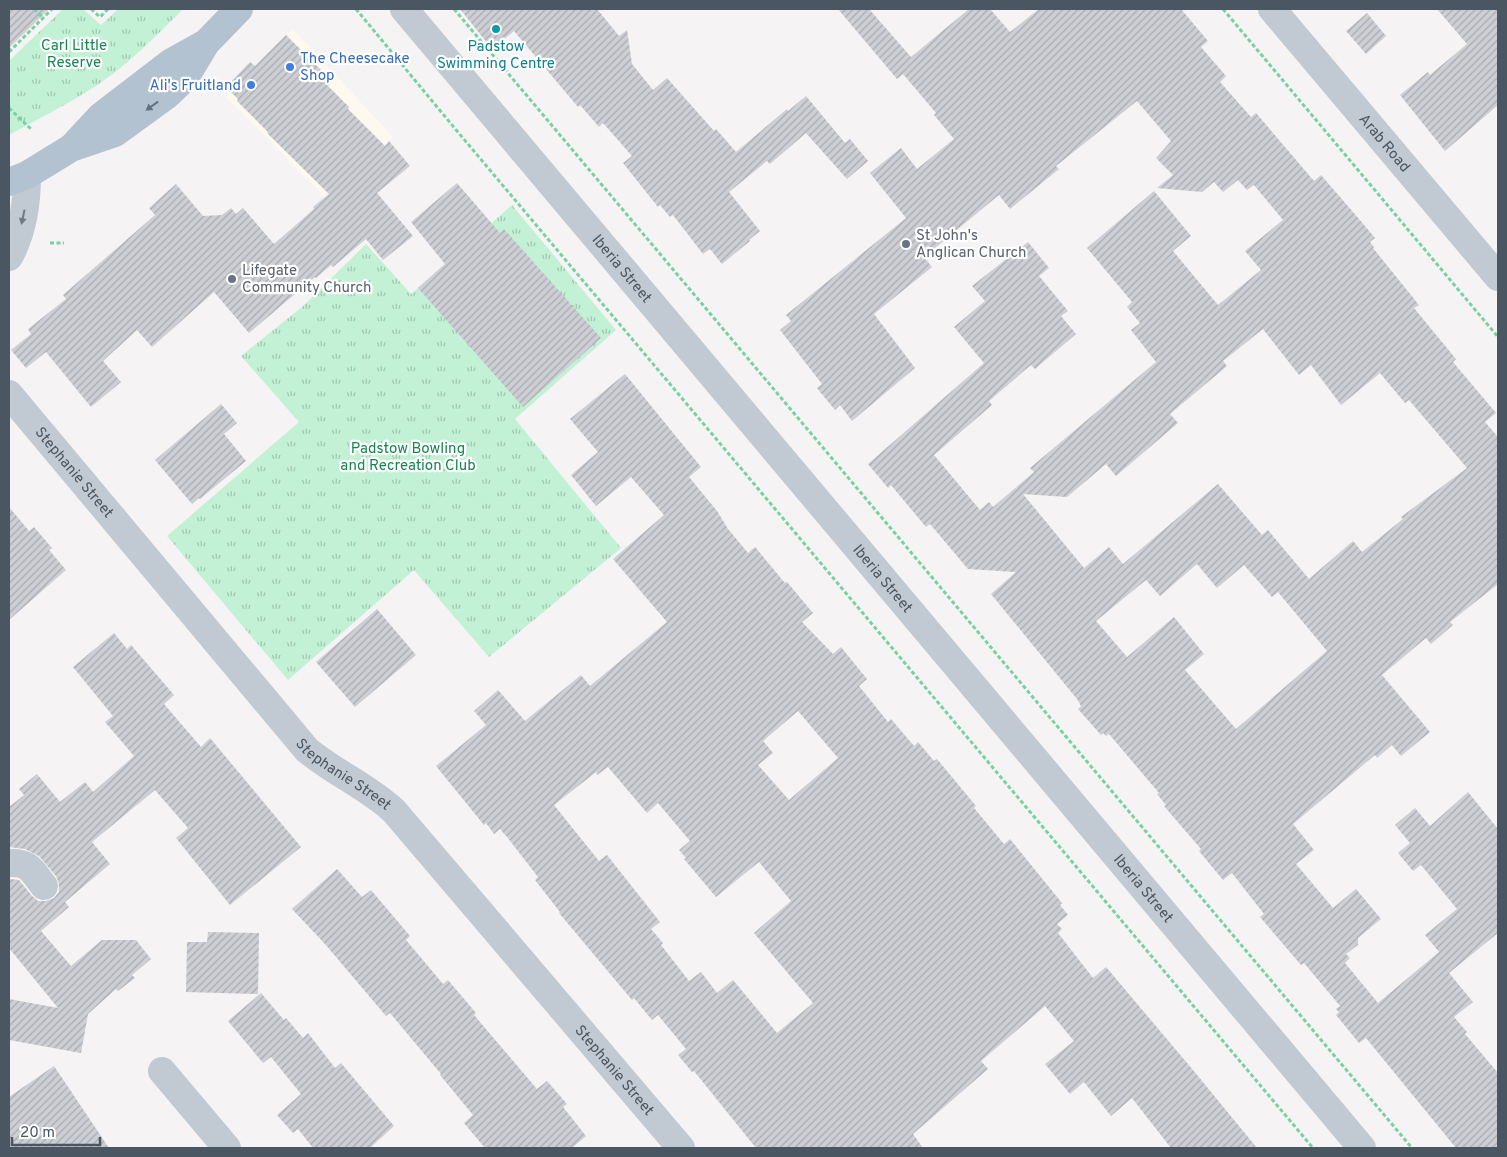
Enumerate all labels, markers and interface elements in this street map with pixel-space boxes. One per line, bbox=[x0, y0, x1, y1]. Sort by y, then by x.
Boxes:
marker: Padstow Swimming Centre bbox=[490, 23, 502, 35]
park label: Carl Little Reserve bbox=[41, 37, 107, 73]
place label: Padstow Swimming Centre bbox=[437, 38, 555, 74]
place label: The Cheesecake Shop bbox=[300, 50, 410, 86]
marker: The Cheesecake Shop bbox=[284, 61, 296, 73]
place label: Ali's Fruitland bbox=[150, 77, 241, 96]
marker: Ali's Fruitland bbox=[245, 79, 257, 91]
one-way arrow bbox=[145, 101, 159, 111]
street label: Arab Road bbox=[1354, 111, 1414, 177]
one-way arrow bbox=[19, 210, 27, 225]
place label: St John's Anglican Church bbox=[916, 227, 1027, 263]
street label: Iberia Street bbox=[587, 231, 655, 307]
marker: St John's Anglican Church bbox=[900, 238, 912, 250]
place label: Lifegate Community Church bbox=[242, 262, 371, 298]
marker: Lifegate Community Church bbox=[226, 273, 238, 285]
street label: Stephanie Street bbox=[30, 424, 117, 523]
park label: Padstow Bowling and Recreation Club bbox=[340, 440, 476, 476]
street label: Iberia Street bbox=[848, 541, 916, 617]
street label: Stephanie Street bbox=[290, 735, 394, 815]
street label: Iberia Street bbox=[1108, 851, 1177, 927]
street label: Stephanie Street bbox=[570, 1022, 657, 1120]
scale bar bbox=[12, 1114, 100, 1146]
text: 20 m bbox=[20, 1124, 55, 1143]

